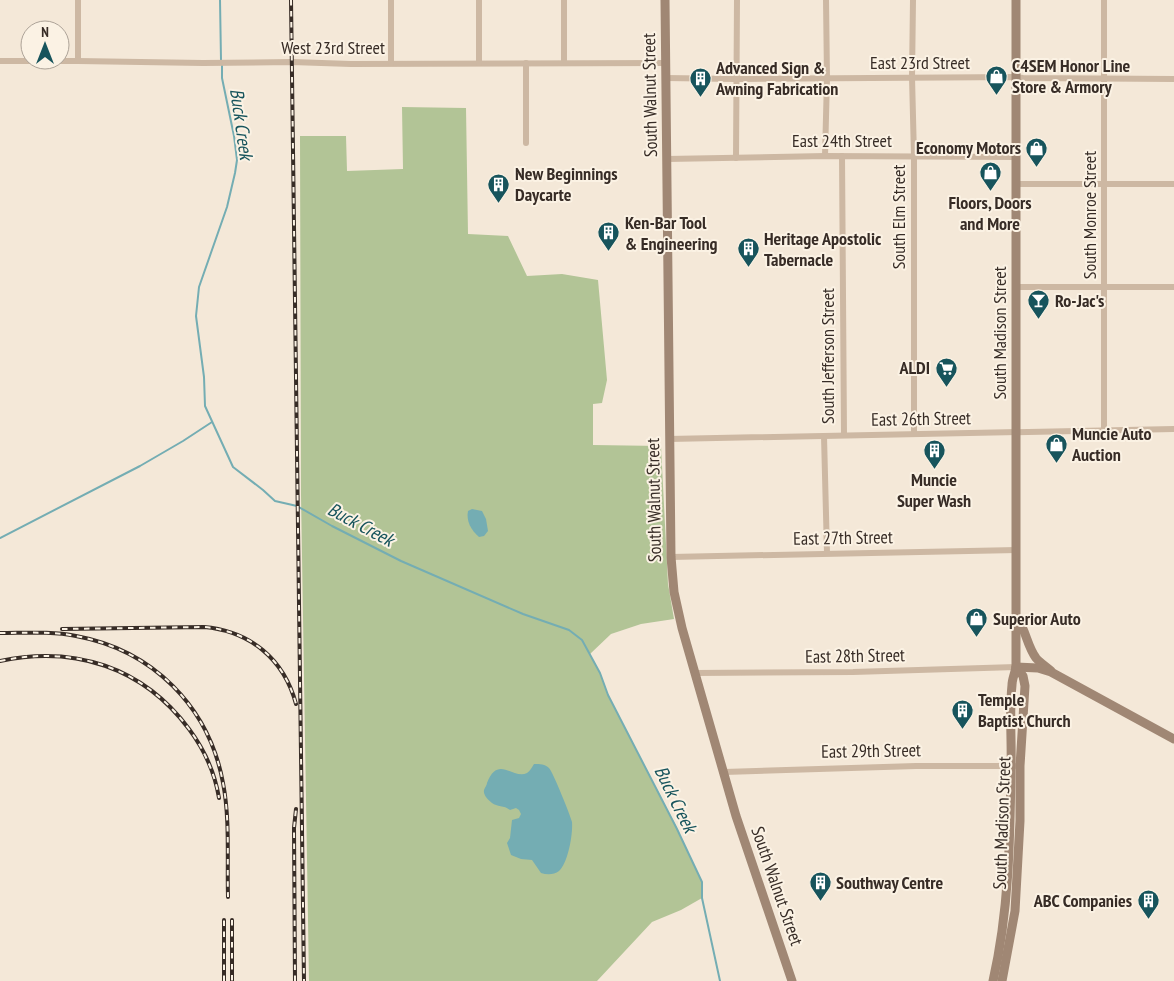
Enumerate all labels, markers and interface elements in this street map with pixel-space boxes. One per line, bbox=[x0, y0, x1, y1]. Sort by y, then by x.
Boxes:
north arrow bbox=[20, 20, 70, 70]
text: N bbox=[41, 23, 49, 41]
street label: South Walnut Street bbox=[637, 33, 662, 157]
street label: West 23rd Street bbox=[281, 36, 385, 59]
street label: East 23rd Street bbox=[870, 51, 970, 74]
place label: C4SEM Honor Line Store & Armory bbox=[1012, 54, 1131, 98]
place label: Advanced Sign & Awning Fabrication bbox=[715, 56, 838, 100]
shop icon: C4SEM Honor Line Store & Armory bbox=[984, 64, 1008, 95]
building icon: Advanced Sign & Awning Fabrication bbox=[688, 66, 712, 97]
water label: Buck Creek bbox=[225, 87, 259, 164]
street label: East 24th Street bbox=[792, 129, 892, 152]
place label: Economy Motors bbox=[916, 136, 1021, 159]
shop icon: Economy Motors bbox=[1025, 136, 1049, 167]
street label: South Monroe Street bbox=[1078, 151, 1101, 279]
shop icon: Floors, Doors and More bbox=[978, 161, 1002, 192]
place label: New Beginnings Daycarte bbox=[515, 162, 618, 206]
street label: South Elm Street bbox=[887, 165, 910, 269]
building icon: New Beginnings Daycarte bbox=[487, 172, 511, 203]
place label: Floors, Doors and More bbox=[948, 191, 1032, 235]
place label: Ken-Bar Tool & Engineering bbox=[625, 211, 718, 255]
building icon: Ken-Bar Tool & Engineering bbox=[597, 221, 621, 252]
place label: Heritage Apostolic Tabernacle bbox=[764, 227, 882, 271]
building icon: Heritage Apostolic Tabernacle bbox=[736, 237, 760, 268]
street label: South Madison Street bbox=[988, 266, 1011, 400]
street label: South Jefferson Street bbox=[816, 288, 839, 424]
bar icon: Ro-Jac's bbox=[1027, 289, 1051, 320]
place label: Ro-Jac's bbox=[1055, 289, 1104, 312]
place label: ALDI bbox=[898, 356, 930, 379]
supermarket icon: ALDI bbox=[934, 356, 958, 387]
street label: East 26th Street bbox=[871, 406, 971, 431]
place label: Muncie Auto Auction bbox=[1071, 422, 1152, 466]
shop icon: Muncie Auto Auction bbox=[1044, 432, 1068, 463]
street label: South Walnut Street bbox=[641, 438, 666, 562]
building icon: Muncie Super Wash bbox=[922, 438, 946, 469]
place label: Muncie Super Wash bbox=[897, 468, 971, 512]
water label: Buck Creek bbox=[324, 497, 401, 553]
street label: East 27th Street bbox=[793, 525, 893, 550]
shop icon: Superior Auto bbox=[965, 607, 989, 638]
place label: Superior Auto bbox=[993, 607, 1081, 630]
street label: East 28th Street bbox=[805, 643, 905, 668]
place label: Temple Baptist Church bbox=[978, 688, 1071, 732]
building icon: Temple Baptist Church bbox=[950, 698, 974, 729]
street label: East 29th Street bbox=[821, 738, 921, 763]
street label: South Madison Street bbox=[988, 756, 1015, 890]
water label: Buck Creek bbox=[650, 762, 704, 839]
street label: South Walnut Street bbox=[746, 823, 809, 948]
building icon: Southway Centre bbox=[808, 871, 832, 902]
place label: Southway Centre bbox=[836, 871, 944, 894]
place label: ABC Companies bbox=[1033, 889, 1132, 912]
building icon: ABC Companies bbox=[1136, 889, 1160, 920]

